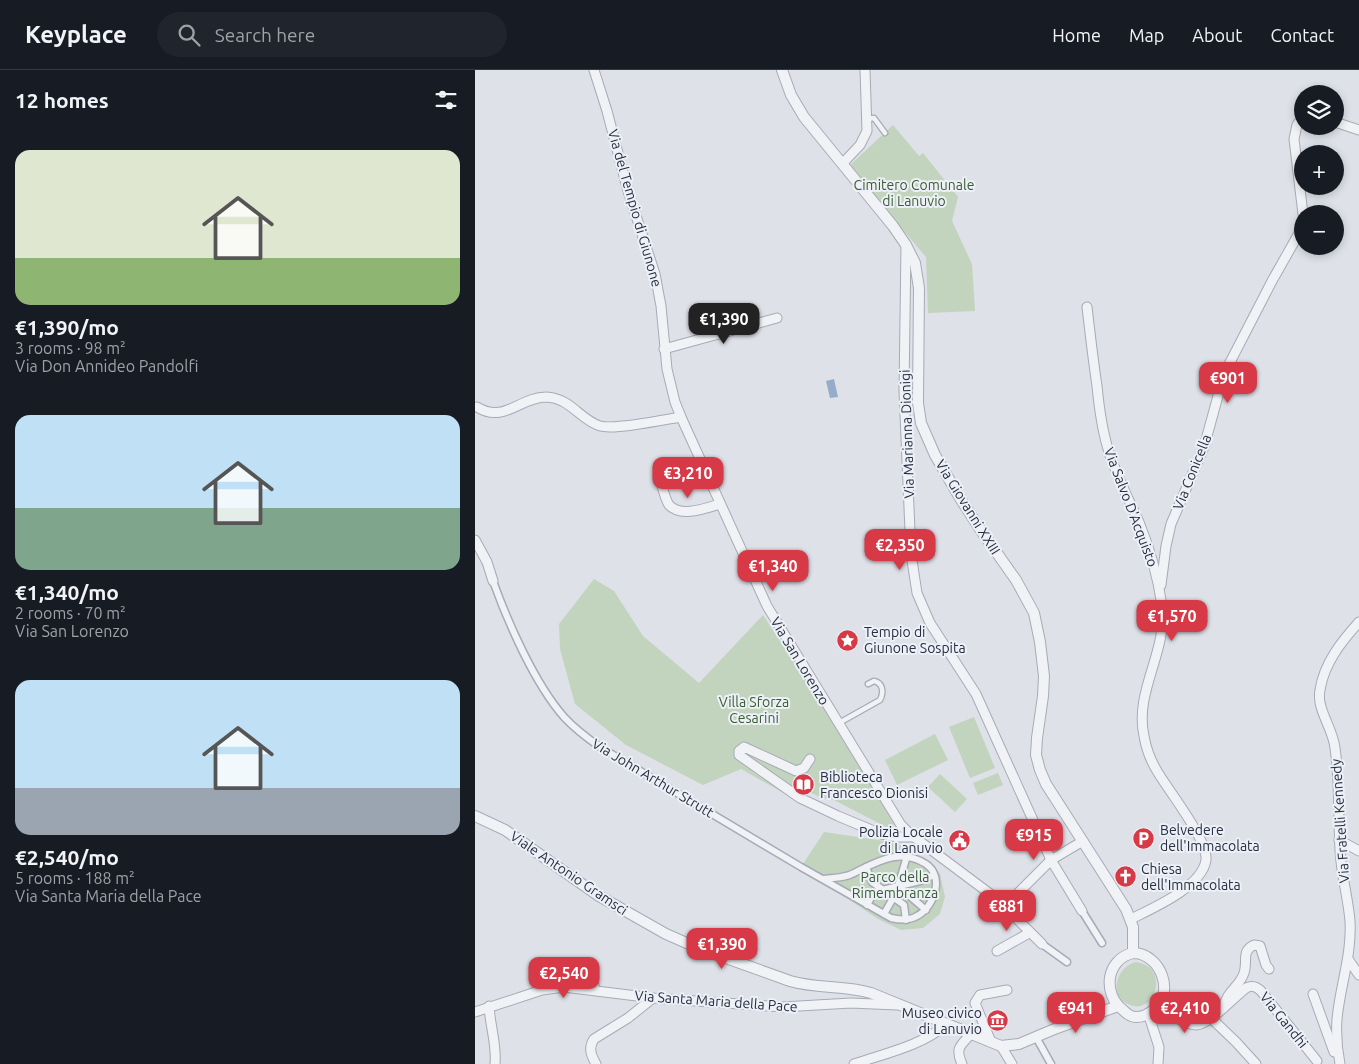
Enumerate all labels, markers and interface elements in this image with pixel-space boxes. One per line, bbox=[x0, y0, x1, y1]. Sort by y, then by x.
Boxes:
search box bbox=[157, 12, 507, 57]
text: Keyplace bbox=[25, 21, 127, 48]
icon: search bbox=[175, 21, 203, 49]
text: Search here bbox=[215, 24, 315, 46]
text: Home bbox=[1052, 25, 1101, 45]
text: Map bbox=[1129, 25, 1164, 45]
text: About bbox=[1192, 25, 1242, 45]
text: Contact bbox=[1270, 25, 1334, 45]
map controls bbox=[1294, 85, 1344, 255]
button: layers bbox=[1294, 85, 1344, 135]
icon: filters bbox=[432, 86, 460, 114]
text: 12 homes bbox=[15, 88, 109, 112]
street label: Via del Tempio di Giunone bbox=[605, 127, 665, 289]
button: + bbox=[1294, 145, 1344, 195]
park label: Cimitero Comunale di Lanuvio bbox=[854, 177, 974, 209]
icon: home bbox=[193, 183, 283, 273]
button: − bbox=[1294, 205, 1344, 255]
pin: €1,390 bbox=[683, 302, 765, 345]
text: €1,390 bbox=[699, 310, 749, 328]
text: €1,390/mo bbox=[15, 315, 119, 339]
text: 3 rooms · 98 m² bbox=[15, 339, 126, 357]
text: Via Don Annideo Pandolfi bbox=[15, 357, 198, 375]
pin: €901 bbox=[1198, 362, 1258, 404]
street label: Via Marianna Dionigi bbox=[897, 369, 917, 499]
text: €901 bbox=[1210, 369, 1246, 387]
street label: Via Conicella bbox=[1170, 432, 1214, 512]
street label: Via Salvo D'Acquisto bbox=[1101, 445, 1161, 569]
icon: home bbox=[193, 448, 283, 538]
pin: €3,210 bbox=[647, 456, 729, 499]
street label: Via Giovanni XXIII bbox=[932, 457, 1004, 557]
text: €3,210 bbox=[663, 464, 713, 482]
pin: €2,350 bbox=[859, 528, 941, 571]
text: €2,350 bbox=[875, 536, 925, 554]
pin: €1,340 bbox=[732, 550, 814, 592]
text: €1,340 bbox=[748, 557, 798, 575]
text: €1,340/mo bbox=[15, 580, 119, 604]
pin: €1,570 bbox=[1131, 600, 1213, 642]
text: 2 rooms · 70 m² bbox=[15, 604, 126, 622]
text: €1,570 bbox=[1147, 607, 1197, 625]
street label: Via San Lorenzo bbox=[767, 614, 833, 708]
text: Via San Lorenzo bbox=[15, 622, 129, 640]
place label: Tempio di Giunone Sospita bbox=[864, 624, 966, 656]
place icon: Tempio di Giunone Sospita bbox=[836, 628, 860, 652]
park label: Villa Sforza Cesarini bbox=[719, 694, 789, 726]
icon: home bbox=[193, 713, 283, 803]
street label: Via John Arthur Strutt bbox=[589, 735, 717, 821]
street label: Via Fratelli Kennedy bbox=[1328, 758, 1352, 884]
place label: Biblioteca Francesco Dionisi bbox=[820, 769, 928, 801]
library icon: Biblioteca Francesco Dionisi bbox=[792, 773, 816, 797]
pin: €915 bbox=[1004, 818, 1064, 861]
place label: Belvedere dell'Immacolata bbox=[1160, 822, 1260, 854]
place label: Polizia Locale di Lanuvio bbox=[859, 824, 943, 856]
text: €915 bbox=[1016, 826, 1052, 844]
parking icon: Belvedere dell'Immacolata bbox=[1132, 826, 1156, 850]
street label: Viale Antonio Gramsci bbox=[507, 828, 631, 918]
public building icon: Polizia Locale di Lanuvio bbox=[947, 828, 971, 852]
text: €2,540/mo bbox=[15, 845, 119, 869]
place label: Chiesa dell'Immacolata bbox=[1141, 861, 1241, 893]
church icon: Chiesa dell'Immacolata bbox=[1113, 865, 1137, 889]
text: 5 rooms · 188 m² bbox=[15, 869, 135, 887]
park label: Parco della Rimembranza bbox=[852, 869, 938, 901]
text: Via Santa Maria della Pace bbox=[15, 887, 202, 905]
pin: €881 bbox=[977, 890, 1037, 932]
text: €881 bbox=[989, 897, 1025, 915]
pin: €1,390 bbox=[681, 928, 763, 970]
text: €1,390 bbox=[697, 935, 747, 953]
pin: €2,540 bbox=[523, 956, 605, 999]
text: €2,540 bbox=[539, 964, 589, 982]
street label: Via Santa Maria della Pace bbox=[634, 987, 798, 1015]
street label: Via Gandhi bbox=[1257, 989, 1311, 1051]
pin: €941 bbox=[1046, 992, 1106, 1034]
pin: €2,410 bbox=[1144, 992, 1226, 1034]
text: €941 bbox=[1058, 999, 1094, 1017]
text: €2,410 bbox=[1160, 999, 1210, 1017]
place label: Museo civico di Lanuvio bbox=[902, 1005, 982, 1037]
museum icon: Museo civico di Lanuvio bbox=[986, 1009, 1010, 1033]

